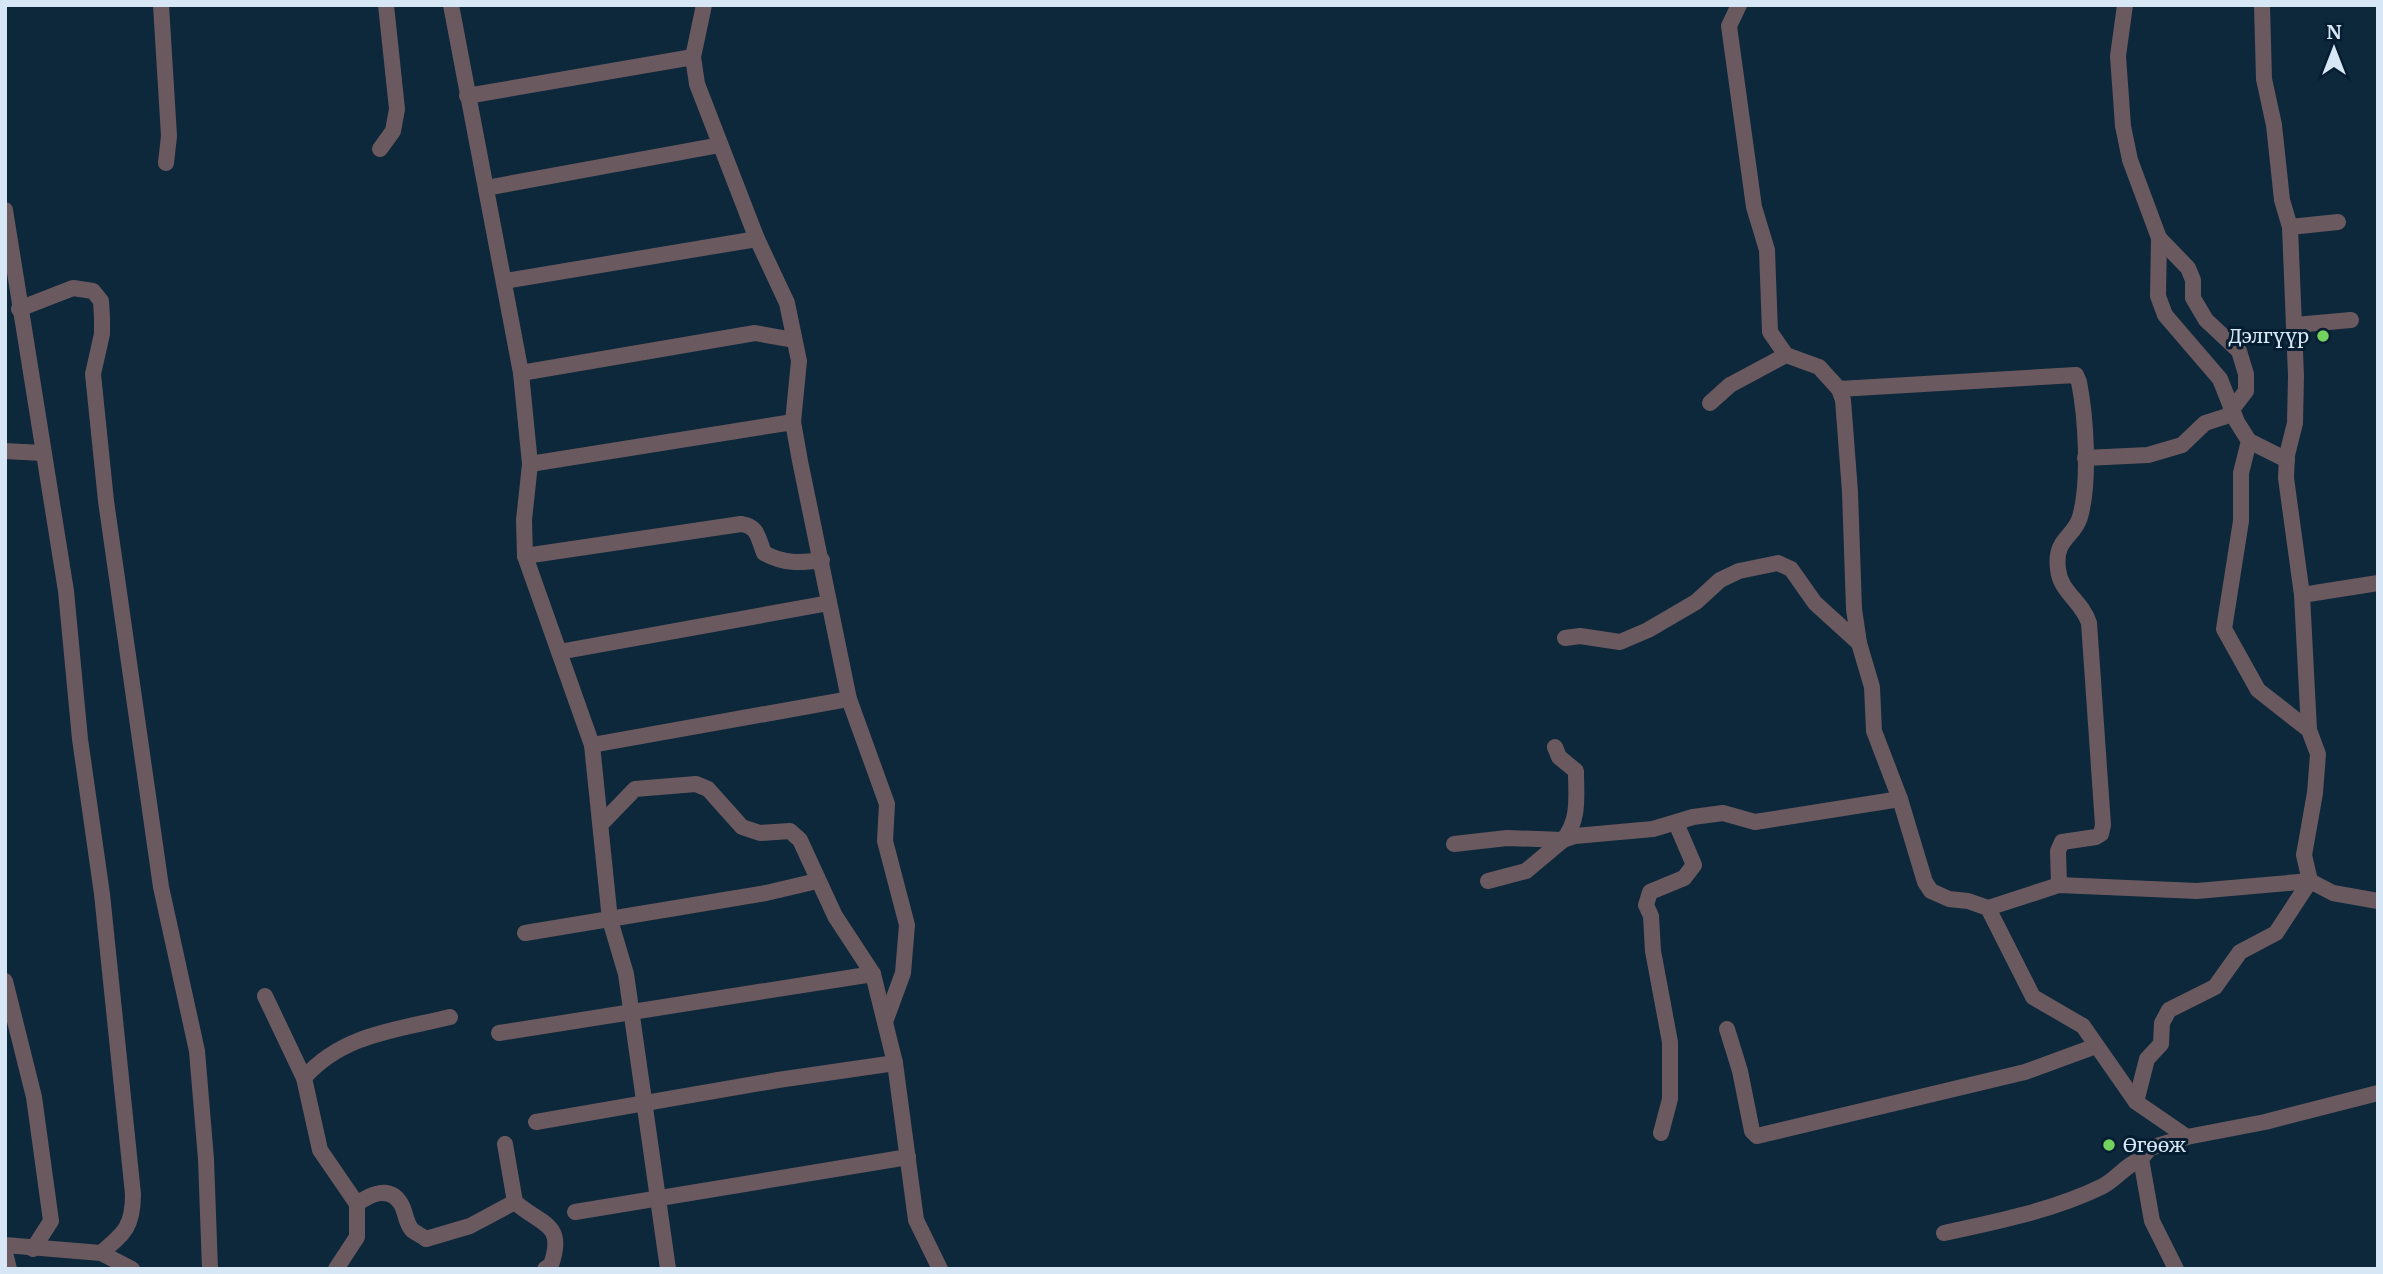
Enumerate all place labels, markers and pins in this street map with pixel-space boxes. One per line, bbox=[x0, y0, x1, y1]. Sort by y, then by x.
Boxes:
place label: Дэлгүүр bbox=[2228, 324, 2309, 348]
marker: Дэлгүүр bbox=[2315, 328, 2331, 344]
place label: Өгөөж bbox=[2123, 1133, 2186, 1157]
marker: Өгөөж bbox=[2101, 1137, 2117, 1153]

